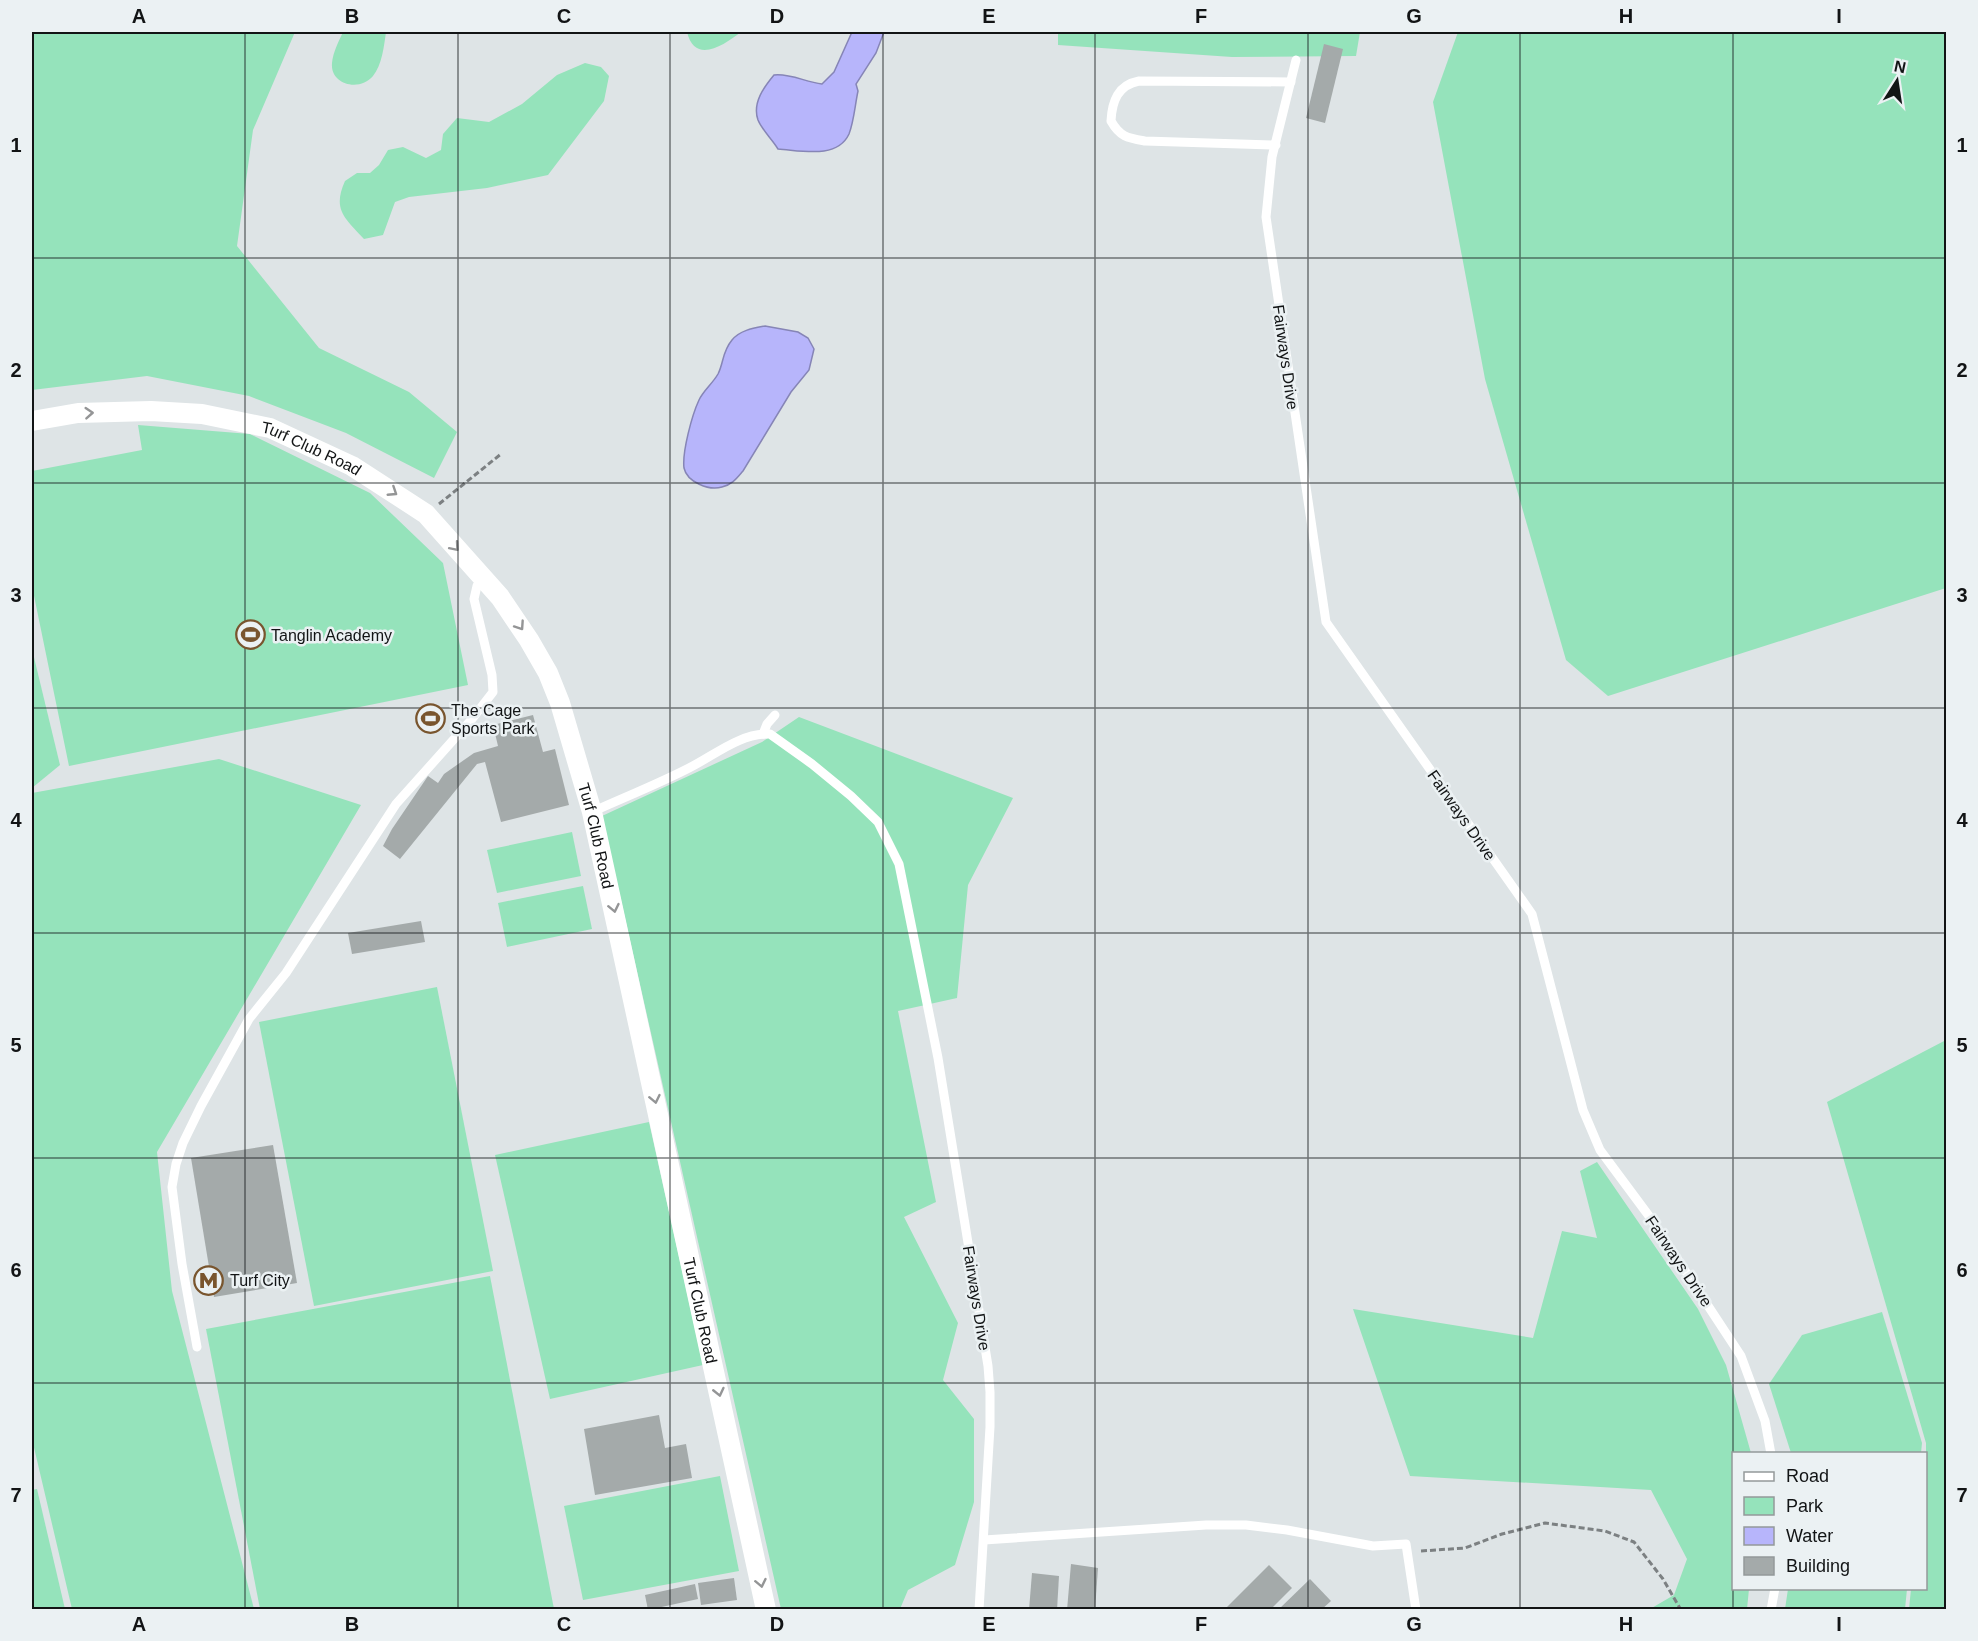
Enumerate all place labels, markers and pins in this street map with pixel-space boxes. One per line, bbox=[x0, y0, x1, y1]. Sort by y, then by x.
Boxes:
sports icon: Tanglin Academy bbox=[234, 619, 266, 651]
place label: Tanglin Academy bbox=[271, 627, 392, 644]
place label: The Cage Sports Park bbox=[451, 702, 536, 737]
sports icon: The Cage Sports Park bbox=[414, 703, 446, 735]
metro station icon: Turf City bbox=[193, 1264, 225, 1296]
place label: Turf City bbox=[230, 1272, 290, 1289]

